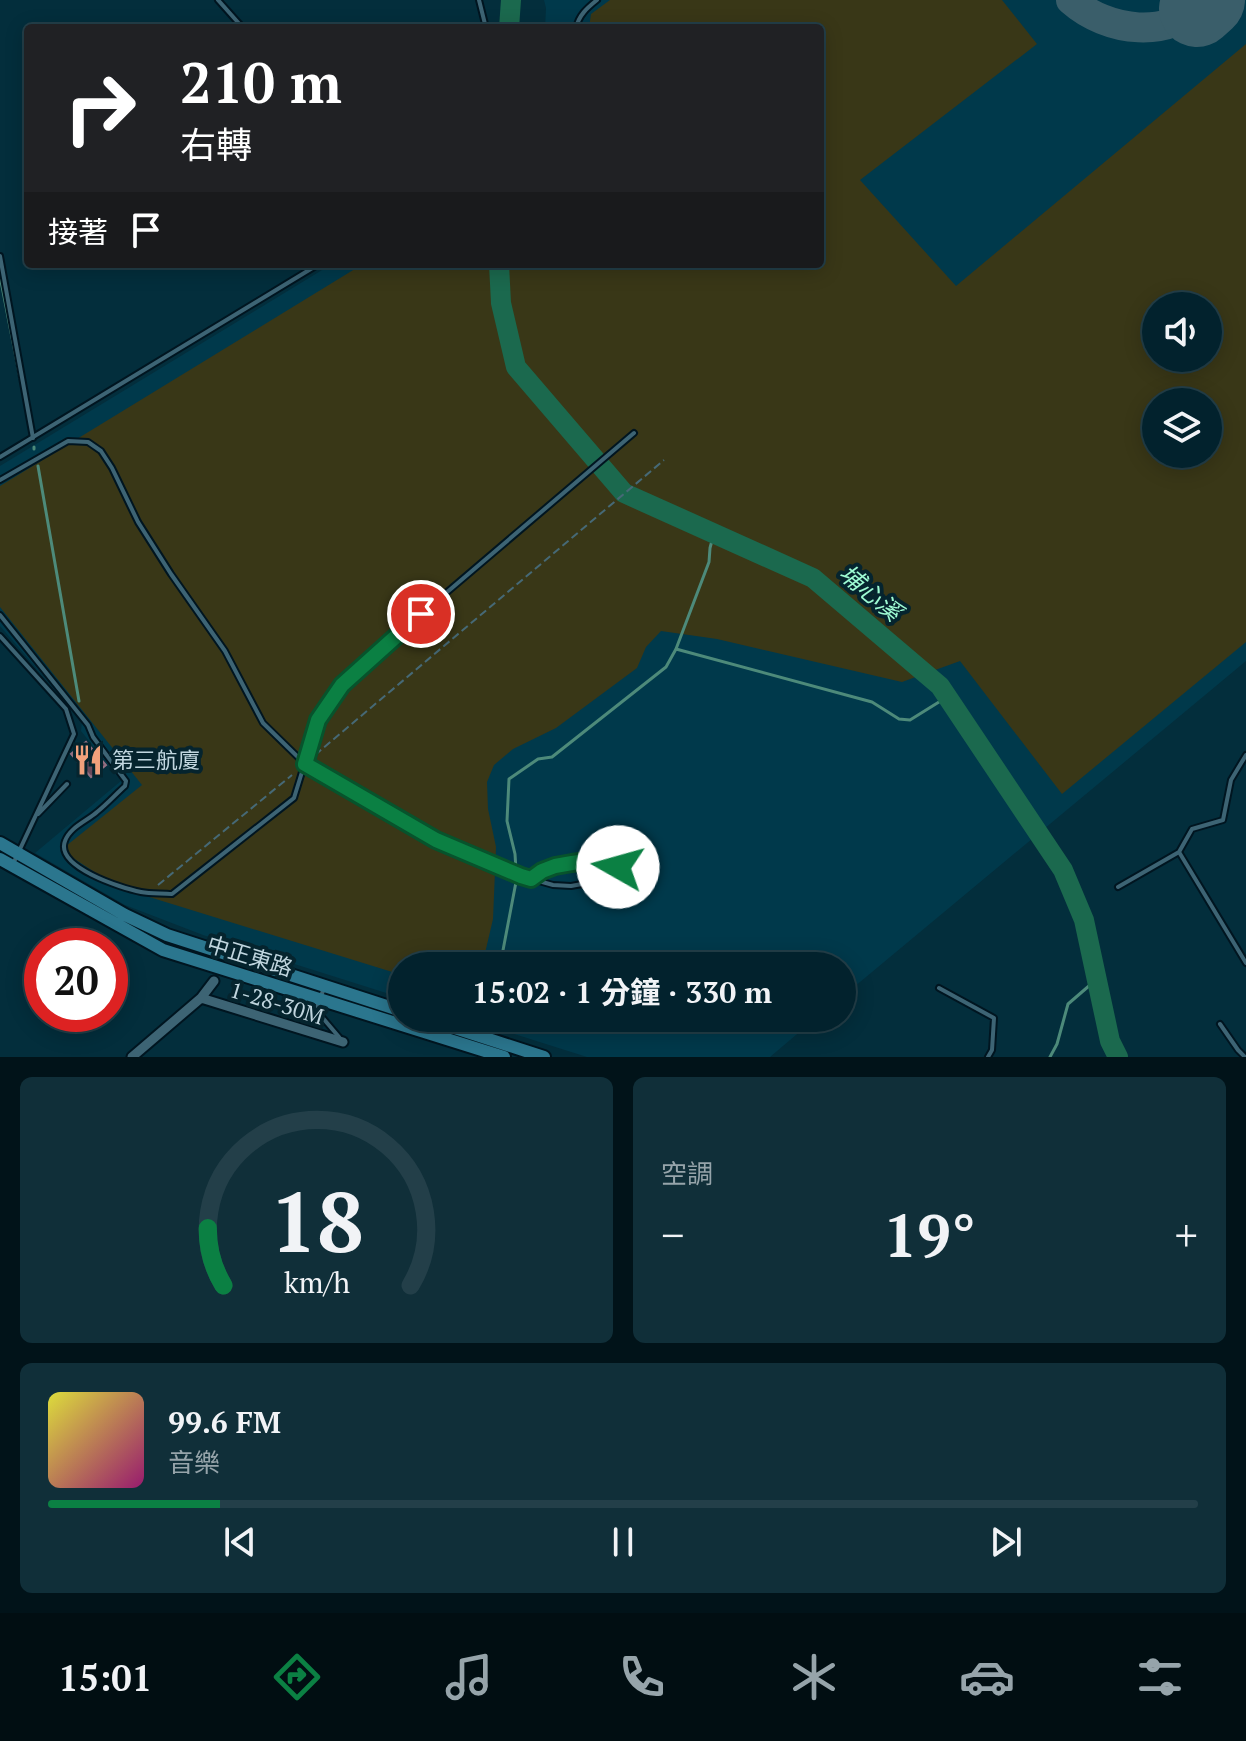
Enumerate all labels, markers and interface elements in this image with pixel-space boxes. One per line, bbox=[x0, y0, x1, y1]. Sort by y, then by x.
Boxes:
text: 210 m bbox=[180, 45, 342, 119]
icon: right bbox=[48, 56, 152, 160]
text: 右轉 bbox=[180, 121, 252, 168]
icon: arrive bbox=[124, 208, 168, 252]
text: 接著 bbox=[48, 212, 108, 252]
map controls bbox=[1142, 292, 1222, 468]
button: sound bbox=[1142, 292, 1222, 372]
button: layers bbox=[1142, 388, 1222, 468]
water label: 埔心溪 bbox=[833, 557, 911, 630]
pin bbox=[387, 580, 455, 648]
icon: arrive bbox=[399, 592, 443, 636]
restaurant icon: 第三航廈 bbox=[71, 743, 105, 777]
place label: 第三航廈 bbox=[112, 745, 200, 774]
position arrow bbox=[576, 825, 660, 909]
speed limit sign: 20 bbox=[24, 928, 128, 1032]
street label: 中正東路 bbox=[204, 929, 296, 982]
text: 15:02 · 1 分鐘 · 330 m bbox=[472, 972, 772, 1012]
street label: 1-28-30M bbox=[227, 975, 327, 1030]
text: 空調 bbox=[661, 1156, 713, 1190]
text: 18 bbox=[269, 1166, 364, 1276]
text: 19° bbox=[883, 1195, 976, 1274]
text: − bbox=[661, 1205, 684, 1264]
text: + bbox=[1175, 1205, 1198, 1264]
text: km/h bbox=[283, 1263, 350, 1301]
text: 99.6 FM bbox=[168, 1402, 281, 1442]
text: 音樂 bbox=[168, 1445, 220, 1479]
icon: previous bbox=[218, 1520, 262, 1564]
icon: pause bbox=[601, 1520, 645, 1564]
icon: next bbox=[984, 1520, 1028, 1564]
icon: directions bbox=[269, 1649, 325, 1705]
icon: music bbox=[441, 1649, 497, 1705]
icon: phone bbox=[614, 1649, 670, 1705]
icon: climate bbox=[786, 1649, 842, 1705]
icon: car bbox=[959, 1649, 1015, 1705]
icon: filters bbox=[1132, 1649, 1188, 1705]
text: 15:01 bbox=[58, 1654, 152, 1701]

